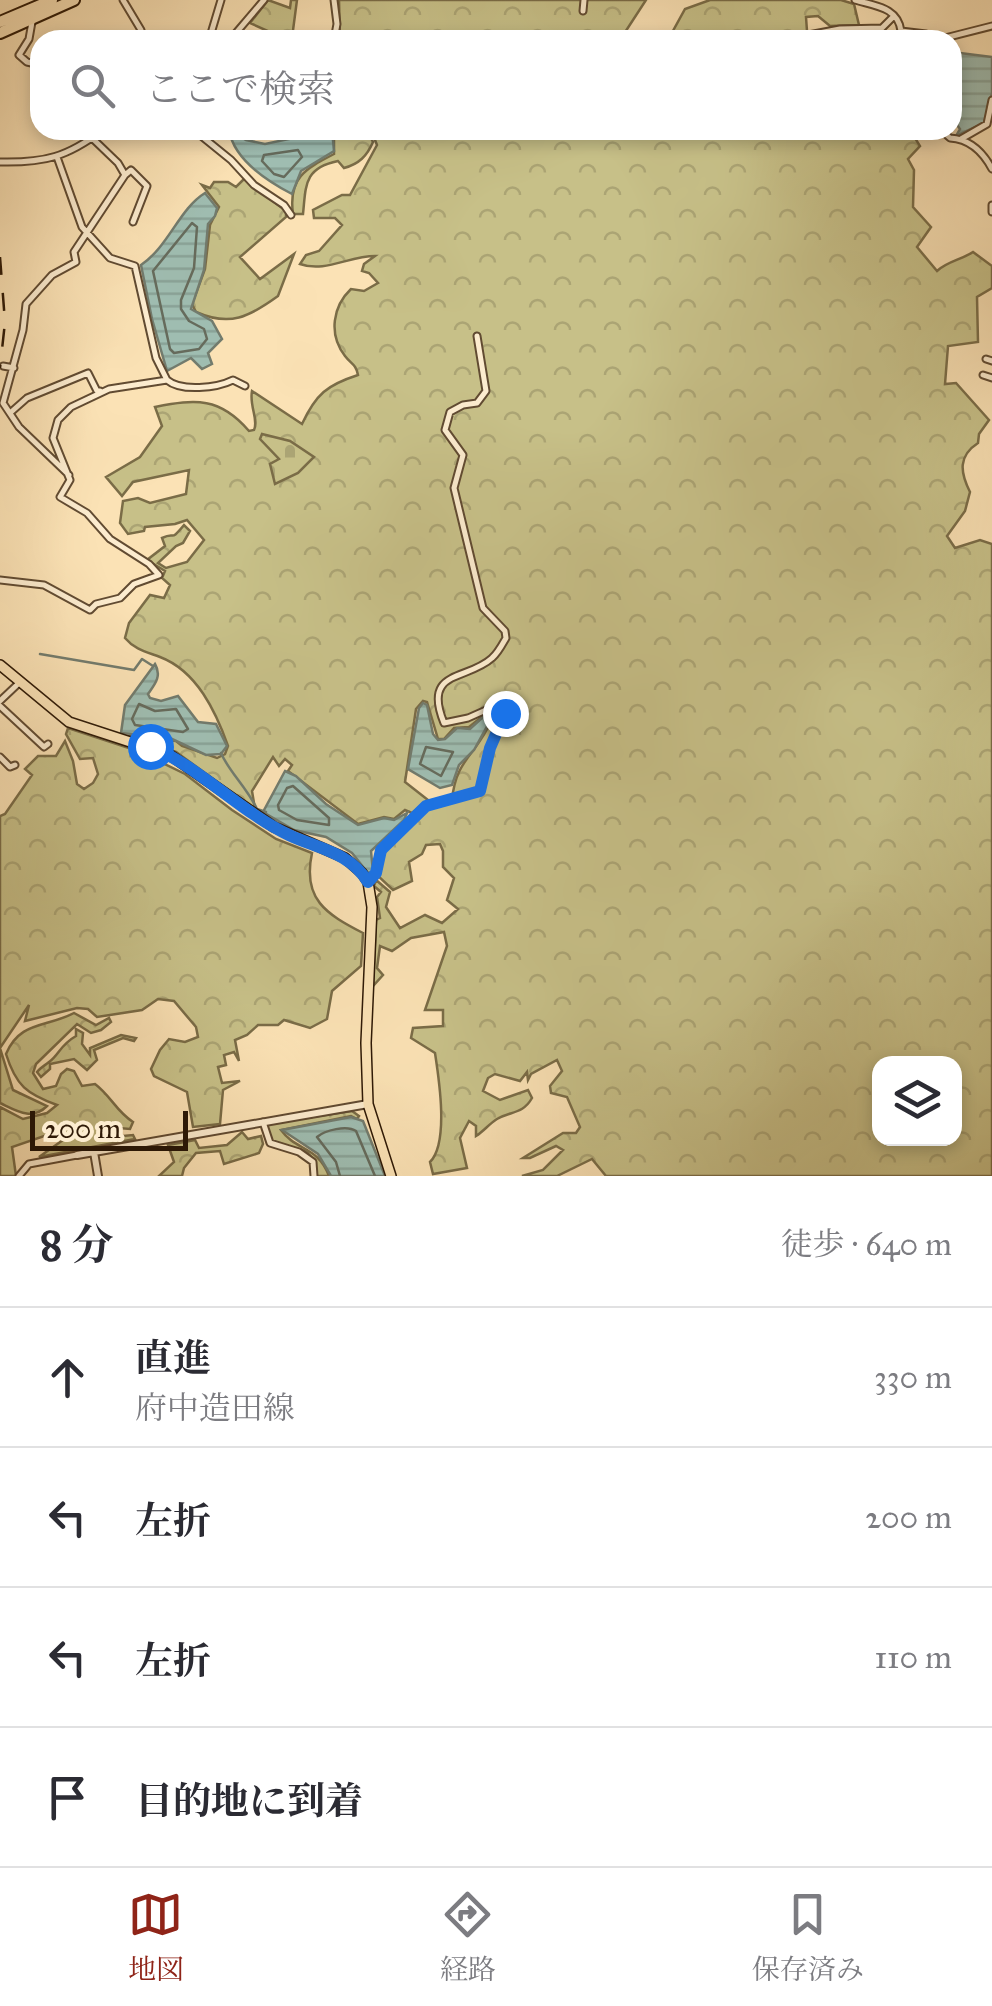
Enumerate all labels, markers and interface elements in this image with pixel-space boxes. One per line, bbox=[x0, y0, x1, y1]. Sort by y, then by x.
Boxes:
search box bbox=[30, 30, 962, 140]
icon: search bbox=[65, 58, 120, 113]
text: ここで検索 bbox=[145, 66, 335, 112]
route end bbox=[483, 691, 529, 737]
route start bbox=[128, 724, 174, 770]
map controls bbox=[872, 1056, 962, 1146]
button: layers bbox=[872, 1056, 962, 1146]
scale bar bbox=[30, 1106, 188, 1150]
text: 200 m bbox=[45, 1111, 121, 1146]
text: 8 分 bbox=[40, 1219, 113, 1271]
text: 徒歩 · 640 m bbox=[781, 1225, 952, 1264]
text: 直進 bbox=[135, 1335, 211, 1381]
icon: ahead bbox=[40, 1350, 95, 1405]
text: 330 m bbox=[874, 1358, 952, 1397]
text: 府中造田線 bbox=[135, 1389, 295, 1428]
icon: left bbox=[40, 1490, 95, 1545]
text: 左折 bbox=[135, 1498, 211, 1544]
text: 200 m bbox=[865, 1498, 952, 1537]
icon: left bbox=[40, 1630, 95, 1685]
text: 左折 bbox=[135, 1638, 211, 1684]
text: 110 m bbox=[874, 1638, 952, 1677]
icon: arrive bbox=[40, 1770, 95, 1825]
text: 目的地に到着 bbox=[135, 1778, 363, 1824]
tab: 地図 bbox=[128, 1887, 184, 1987]
tab: 経路 bbox=[440, 1887, 496, 1987]
tab: 保存済み bbox=[752, 1887, 864, 1987]

